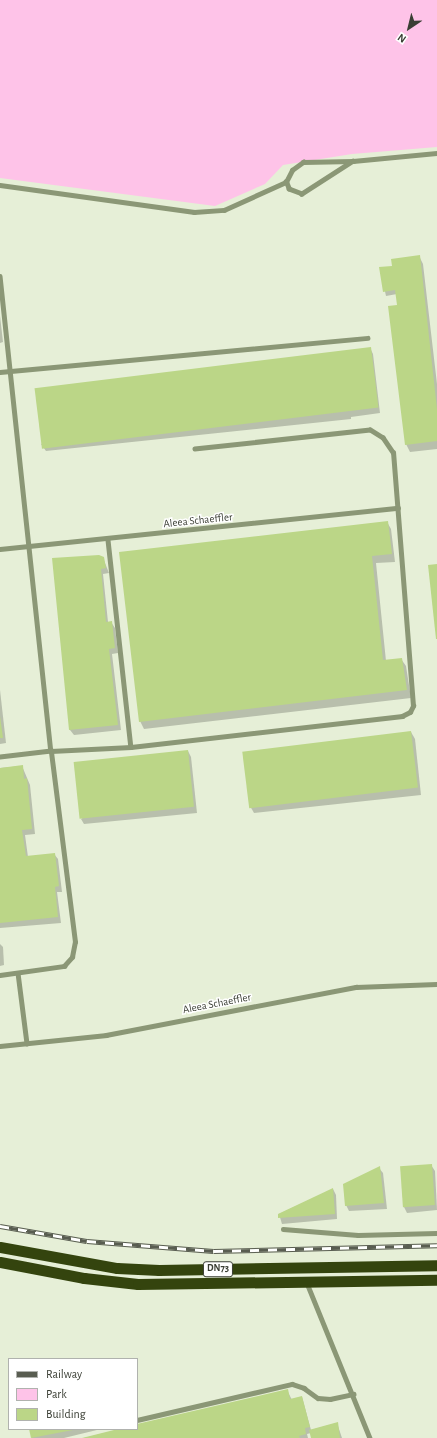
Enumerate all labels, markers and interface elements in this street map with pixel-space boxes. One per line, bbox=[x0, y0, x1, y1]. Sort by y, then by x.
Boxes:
north arrow bbox=[389, 8, 429, 48]
text: N bbox=[396, 32, 408, 45]
street label: Aleea Schaeffler bbox=[163, 511, 233, 531]
street label: Aleea Schaeffler bbox=[182, 991, 252, 1017]
road number: DN73 bbox=[202, 1261, 234, 1277]
legend bbox=[8, 1358, 138, 1430]
text: Railway bbox=[46, 1368, 82, 1380]
text: Park bbox=[46, 1388, 67, 1400]
text: Building bbox=[46, 1408, 86, 1420]

